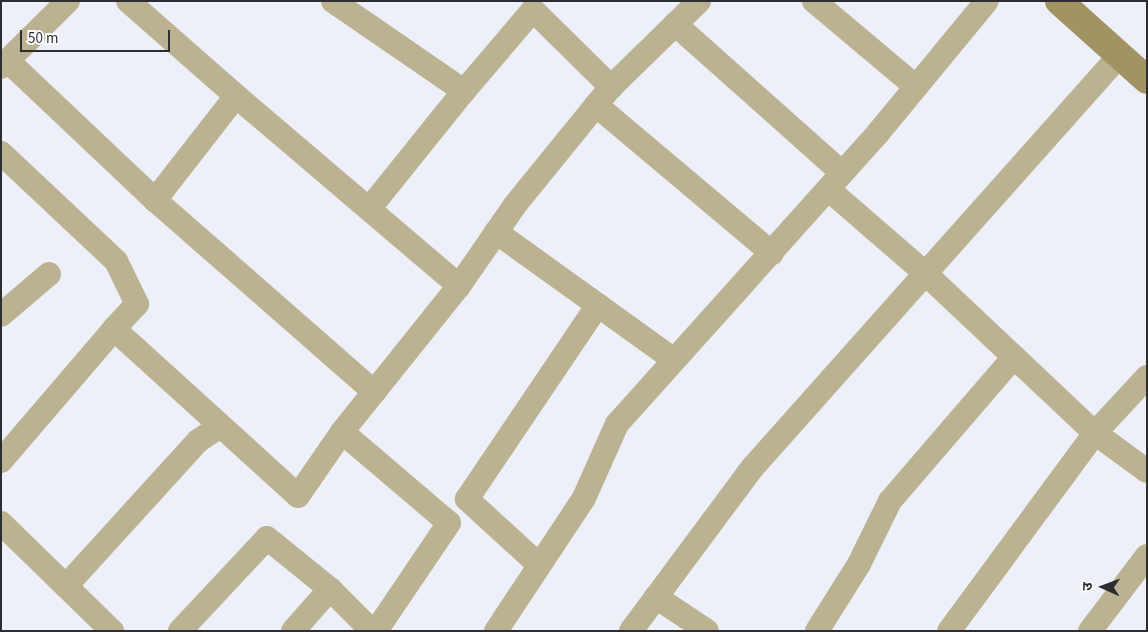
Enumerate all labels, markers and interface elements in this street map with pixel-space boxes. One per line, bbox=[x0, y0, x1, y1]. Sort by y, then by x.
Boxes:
scale bar bbox=[22, 20, 172, 52]
text: 50 m bbox=[28, 28, 58, 49]
north arrow bbox=[1078, 562, 1128, 612]
text: उ bbox=[1078, 582, 1098, 591]

